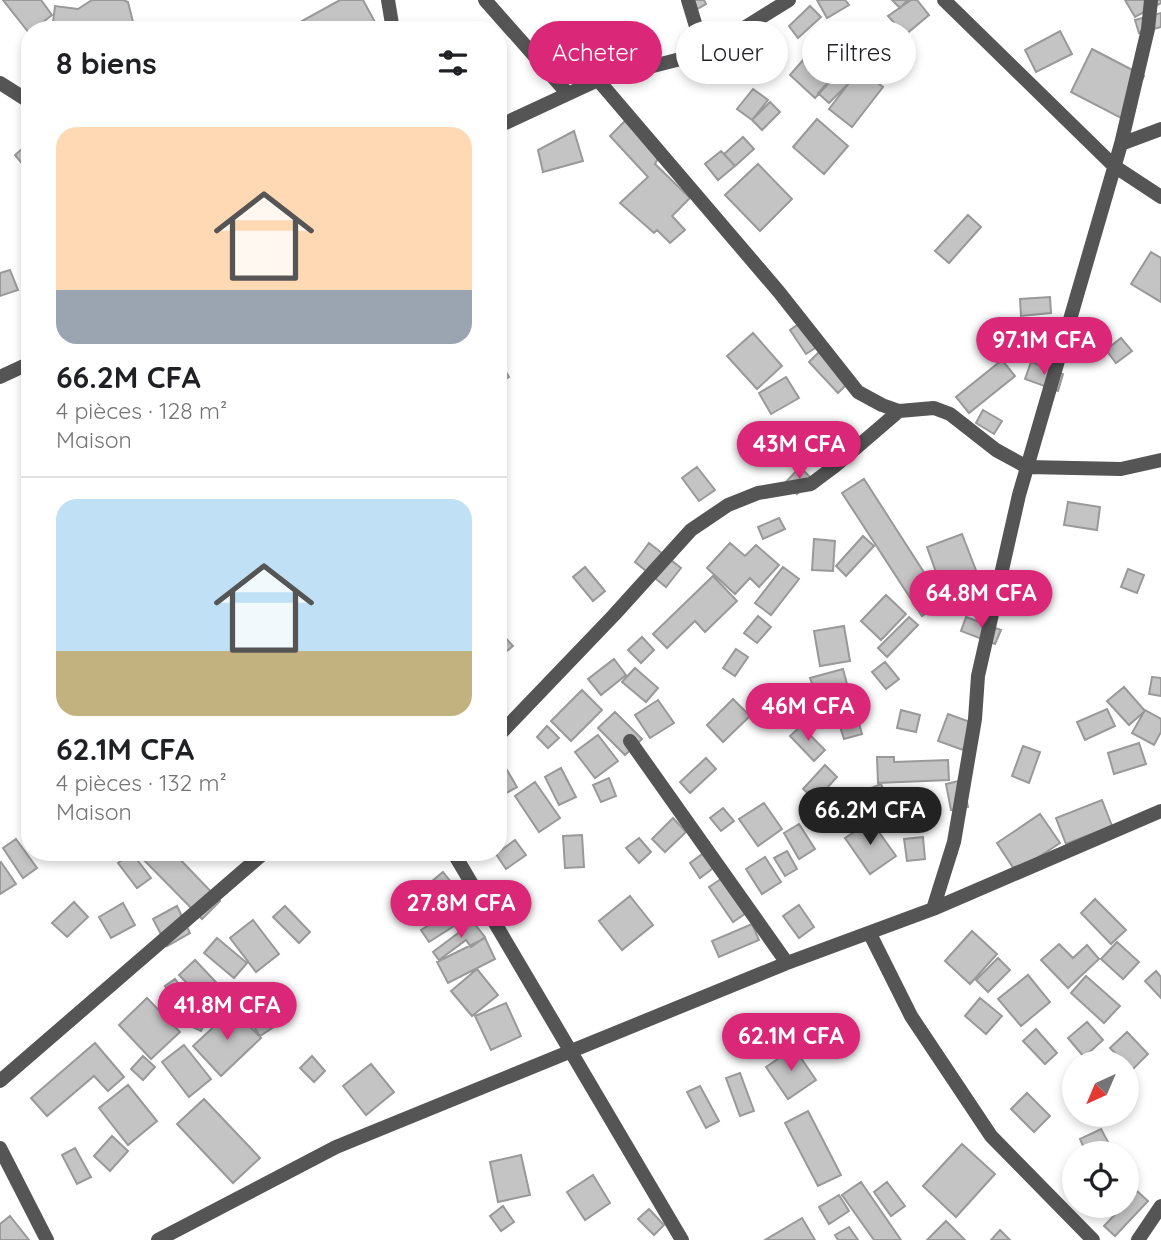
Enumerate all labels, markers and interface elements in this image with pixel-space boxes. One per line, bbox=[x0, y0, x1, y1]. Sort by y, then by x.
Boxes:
chip: Acheter bbox=[528, 21, 662, 84]
chip: Louer bbox=[676, 21, 788, 84]
chip: Filtres bbox=[802, 21, 916, 84]
text: 8 biens bbox=[56, 44, 157, 82]
icon: filters bbox=[434, 44, 472, 82]
icon: home bbox=[201, 173, 327, 299]
pin: 97.1M CFA bbox=[964, 318, 1124, 377]
text: 97.1M CFA bbox=[992, 325, 1096, 354]
text: 66.2M CFA bbox=[56, 358, 201, 396]
text: 4 pièces · 128 m² bbox=[56, 396, 227, 425]
pin: 43M CFA bbox=[734, 421, 864, 481]
text: Maison bbox=[56, 425, 132, 454]
text: 43M CFA bbox=[753, 429, 845, 458]
icon: home bbox=[201, 545, 327, 671]
pin: 64.8M CFA bbox=[901, 570, 1061, 630]
text: 64.8M CFA bbox=[925, 578, 1037, 607]
pin: 46M CFA bbox=[743, 684, 873, 743]
text: 46M CFA bbox=[762, 691, 854, 720]
text: 62.1M CFA bbox=[56, 730, 194, 768]
text: 4 pièces · 132 m² bbox=[56, 768, 227, 797]
pin: 66.2M CFA bbox=[790, 788, 950, 847]
text: 66.2M CFA bbox=[815, 795, 925, 824]
text: Maison bbox=[56, 797, 132, 826]
pin: 27.8M CFA bbox=[381, 880, 541, 940]
text: 27.8M CFA bbox=[406, 888, 516, 917]
pin: 41.8M CFA bbox=[147, 982, 307, 1042]
text: 41.8M CFA bbox=[174, 990, 280, 1019]
pin: 62.1M CFA bbox=[711, 1014, 871, 1073]
text: 62.1M CFA bbox=[738, 1021, 844, 1050]
north arrow bbox=[1062, 1050, 1139, 1127]
map controls bbox=[1062, 1050, 1139, 1218]
button: locate bbox=[1062, 1141, 1139, 1218]

